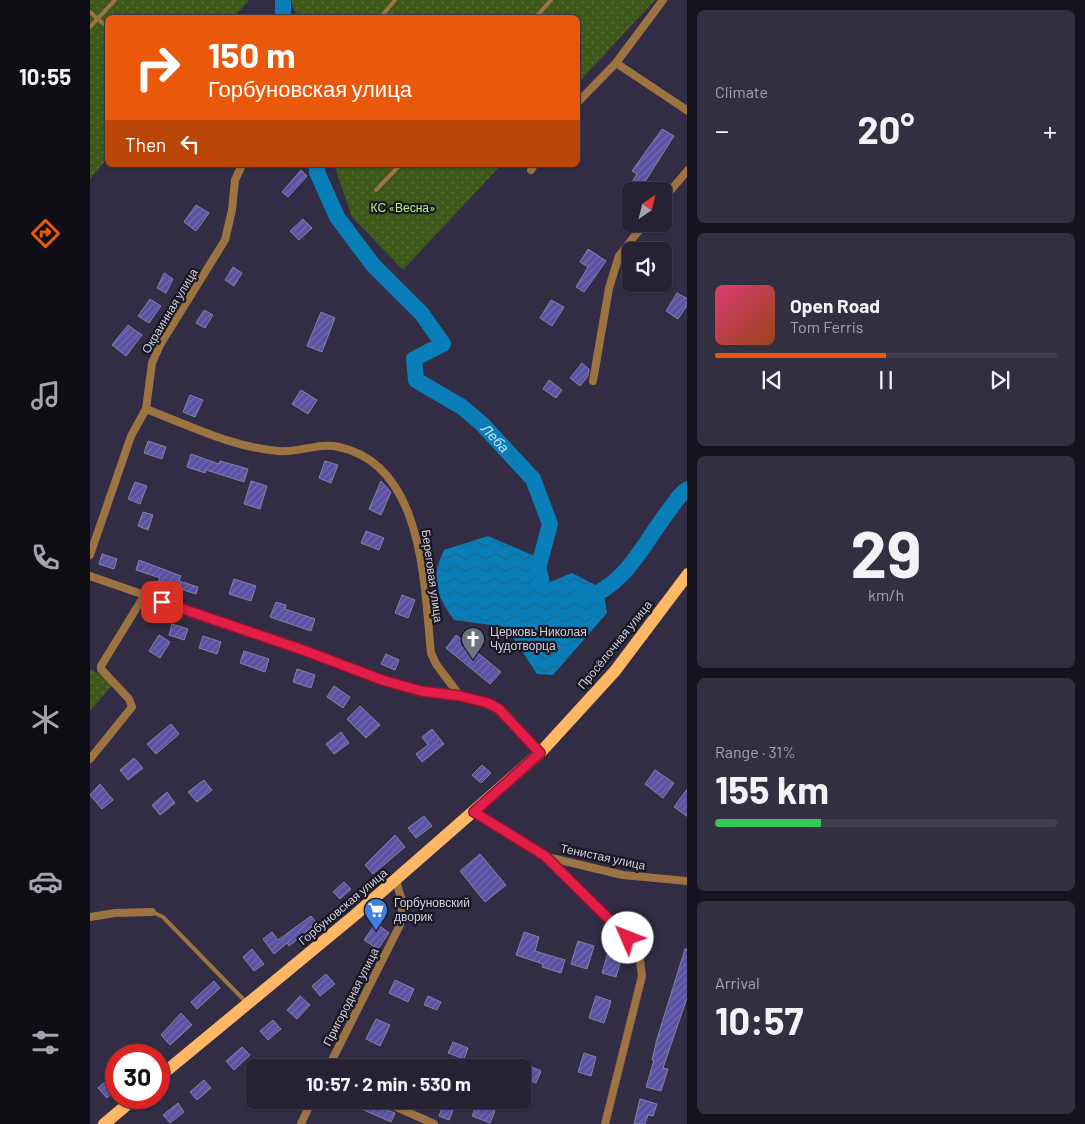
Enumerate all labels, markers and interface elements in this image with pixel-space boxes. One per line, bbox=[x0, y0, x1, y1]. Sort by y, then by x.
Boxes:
text: 150 m bbox=[208, 33, 295, 75]
icon: right bbox=[125, 35, 190, 100]
text: 10:55 bbox=[19, 63, 71, 89]
text: Горбуновская улица bbox=[208, 75, 412, 101]
text: Climate bbox=[715, 82, 768, 101]
text: 20° bbox=[857, 106, 915, 152]
text: − bbox=[715, 113, 729, 147]
text: + bbox=[1043, 113, 1057, 147]
icon: left bbox=[176, 130, 204, 158]
text: Then bbox=[125, 133, 166, 156]
north arrow bbox=[622, 182, 672, 232]
map controls bbox=[622, 182, 672, 292]
park label: КС «Весна» bbox=[371, 200, 435, 214]
icon: directions bbox=[28, 216, 63, 251]
button: sound bbox=[622, 242, 672, 292]
street label: Окраинная улица bbox=[138, 265, 201, 356]
text: Open Road bbox=[790, 294, 880, 317]
text: Tom Ferris bbox=[790, 317, 864, 336]
icon: previous bbox=[758, 366, 786, 394]
icon: pause bbox=[872, 366, 900, 394]
icon: next bbox=[986, 366, 1014, 394]
icon: music bbox=[28, 378, 63, 413]
water label: Леба bbox=[477, 419, 513, 456]
text: 29 bbox=[851, 513, 921, 591]
street label: Береговая улица bbox=[419, 529, 446, 624]
icon: phone bbox=[28, 540, 63, 575]
pin bbox=[141, 581, 183, 623]
text: km/h bbox=[868, 585, 904, 604]
icon: arrive bbox=[148, 588, 176, 616]
street label: Просёлочная улица bbox=[574, 597, 655, 692]
place label: Церковь Николая Чудотворца bbox=[490, 624, 587, 653]
church icon: Церковь Николая Чудотворца bbox=[460, 626, 486, 660]
icon: climate bbox=[28, 702, 63, 737]
text: Range · 31% bbox=[715, 742, 796, 761]
text: 155 km bbox=[715, 766, 829, 812]
street label: Тенистая улица bbox=[559, 840, 647, 873]
icon: car bbox=[28, 864, 63, 899]
street label: Горбуновская улица bbox=[295, 865, 390, 948]
place label: Горбуновский дворик bbox=[394, 895, 470, 924]
supermarket icon: Горбуновский дворик bbox=[363, 897, 389, 931]
position arrow bbox=[601, 911, 653, 963]
street label: Пригородная улица bbox=[319, 945, 382, 1048]
text: Arrival bbox=[715, 973, 760, 992]
text: 10:57 bbox=[715, 997, 803, 1043]
icon: filters bbox=[28, 1025, 63, 1060]
speed limit sign: 30 bbox=[105, 1044, 170, 1109]
text: 10:57 · 2 min · 530 m bbox=[306, 1072, 471, 1095]

